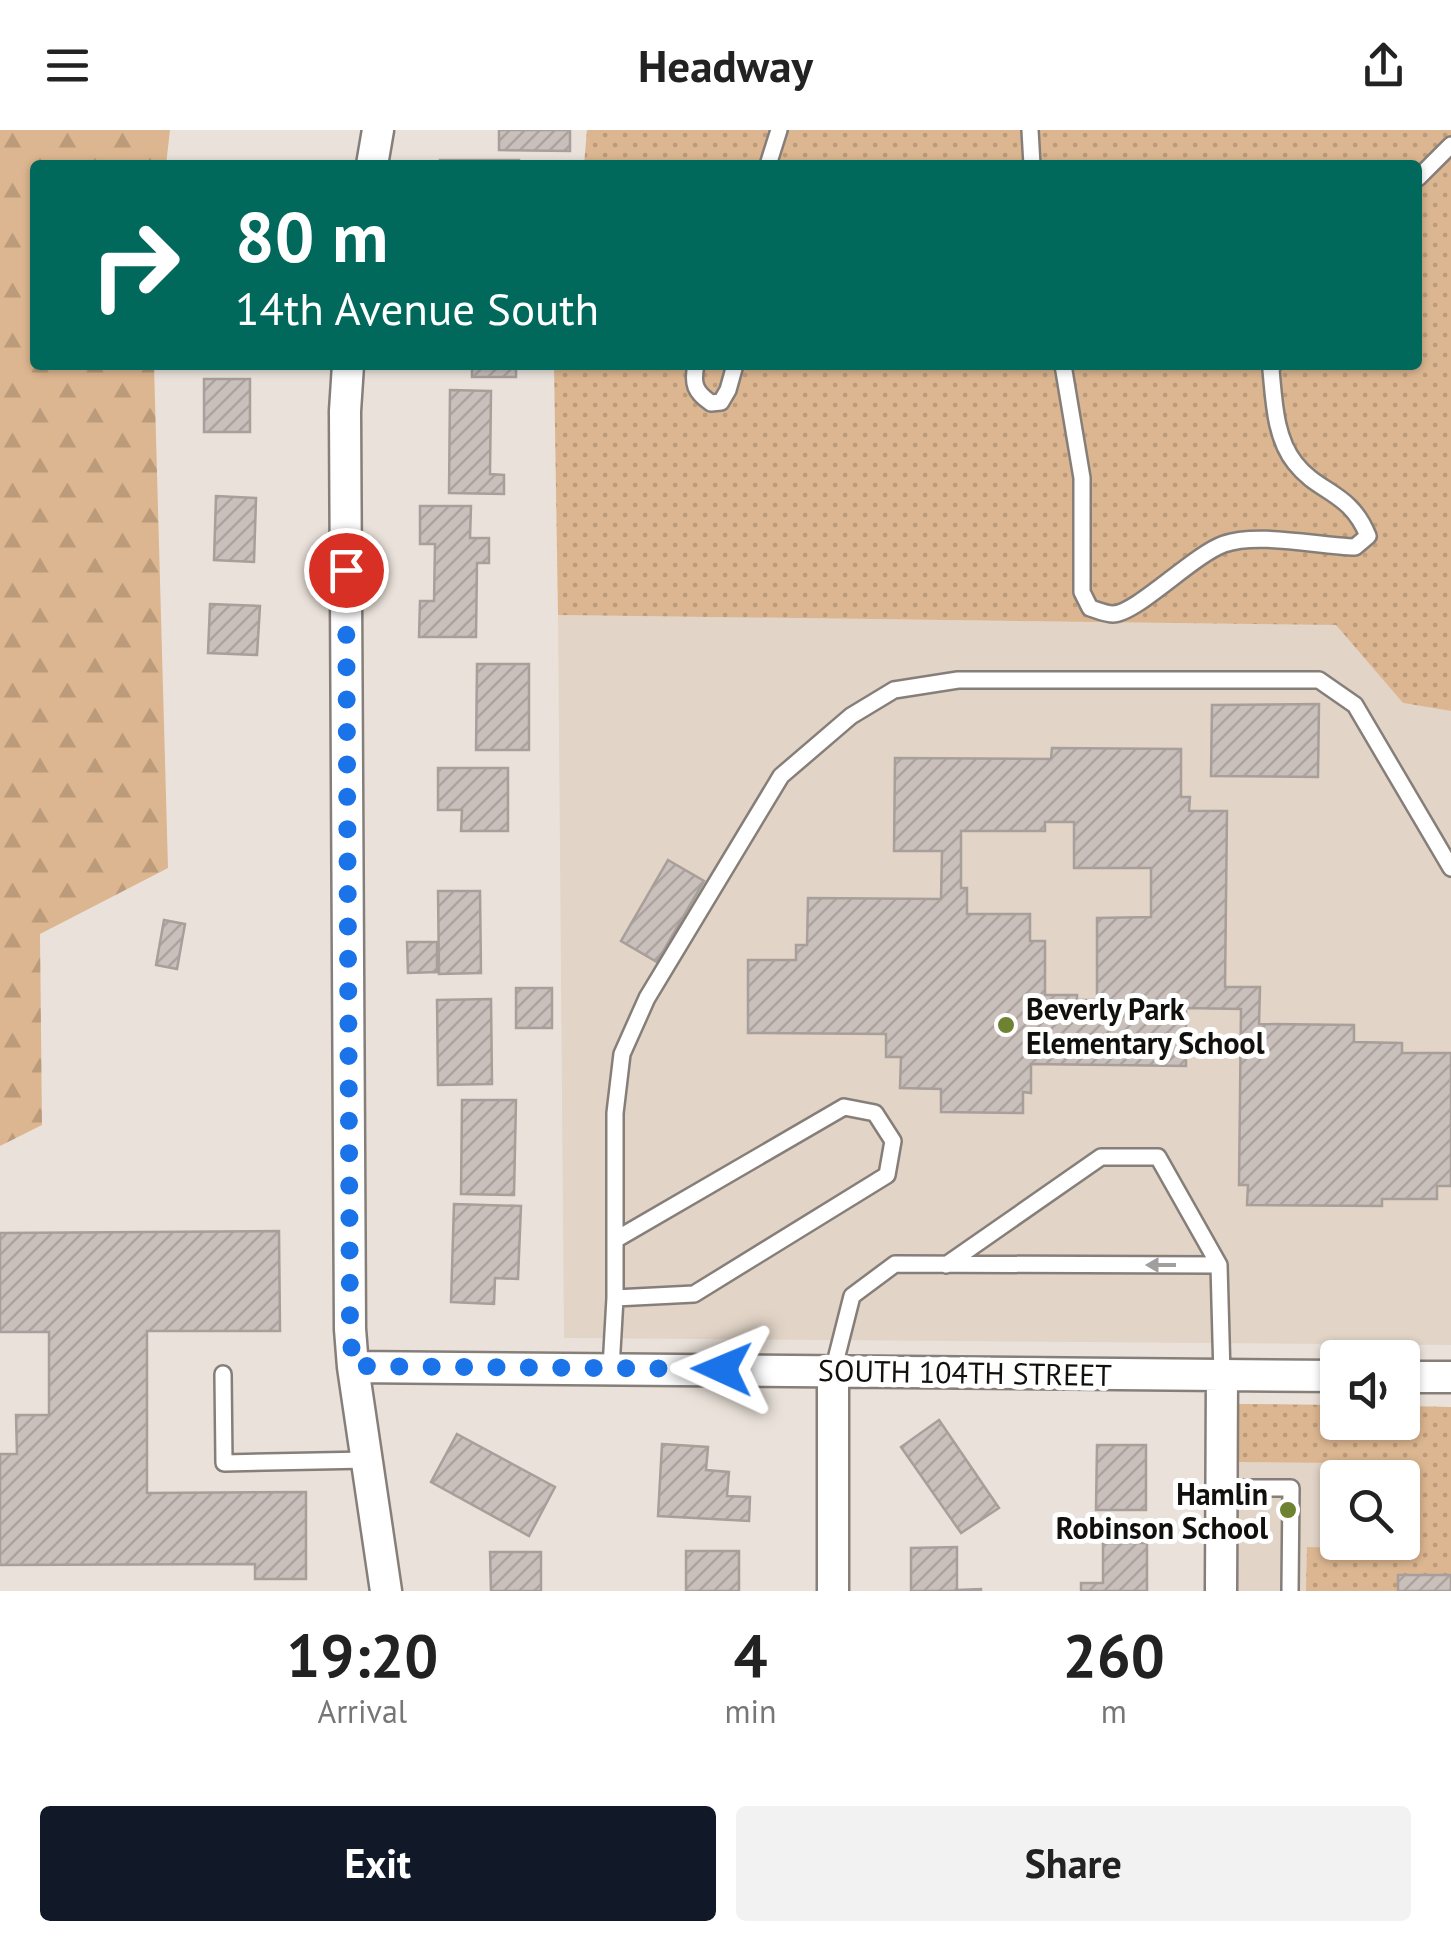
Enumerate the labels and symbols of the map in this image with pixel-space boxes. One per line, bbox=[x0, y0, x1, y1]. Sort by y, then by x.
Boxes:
pin bbox=[304, 528, 389, 613]
place label: Beverly Park Elementary School bbox=[1026, 989, 1265, 1062]
marker: Beverly Park Elementary School bbox=[995, 1014, 1017, 1036]
one-way arrow bbox=[1145, 1257, 1177, 1273]
position arrow bbox=[670, 1317, 774, 1421]
street label: SOUTH 104TH STREET bbox=[818, 1350, 1113, 1394]
place label: Hamlin Robinson School bbox=[1056, 1474, 1268, 1547]
marker: Hamlin Robinson School bbox=[1277, 1499, 1299, 1521]

